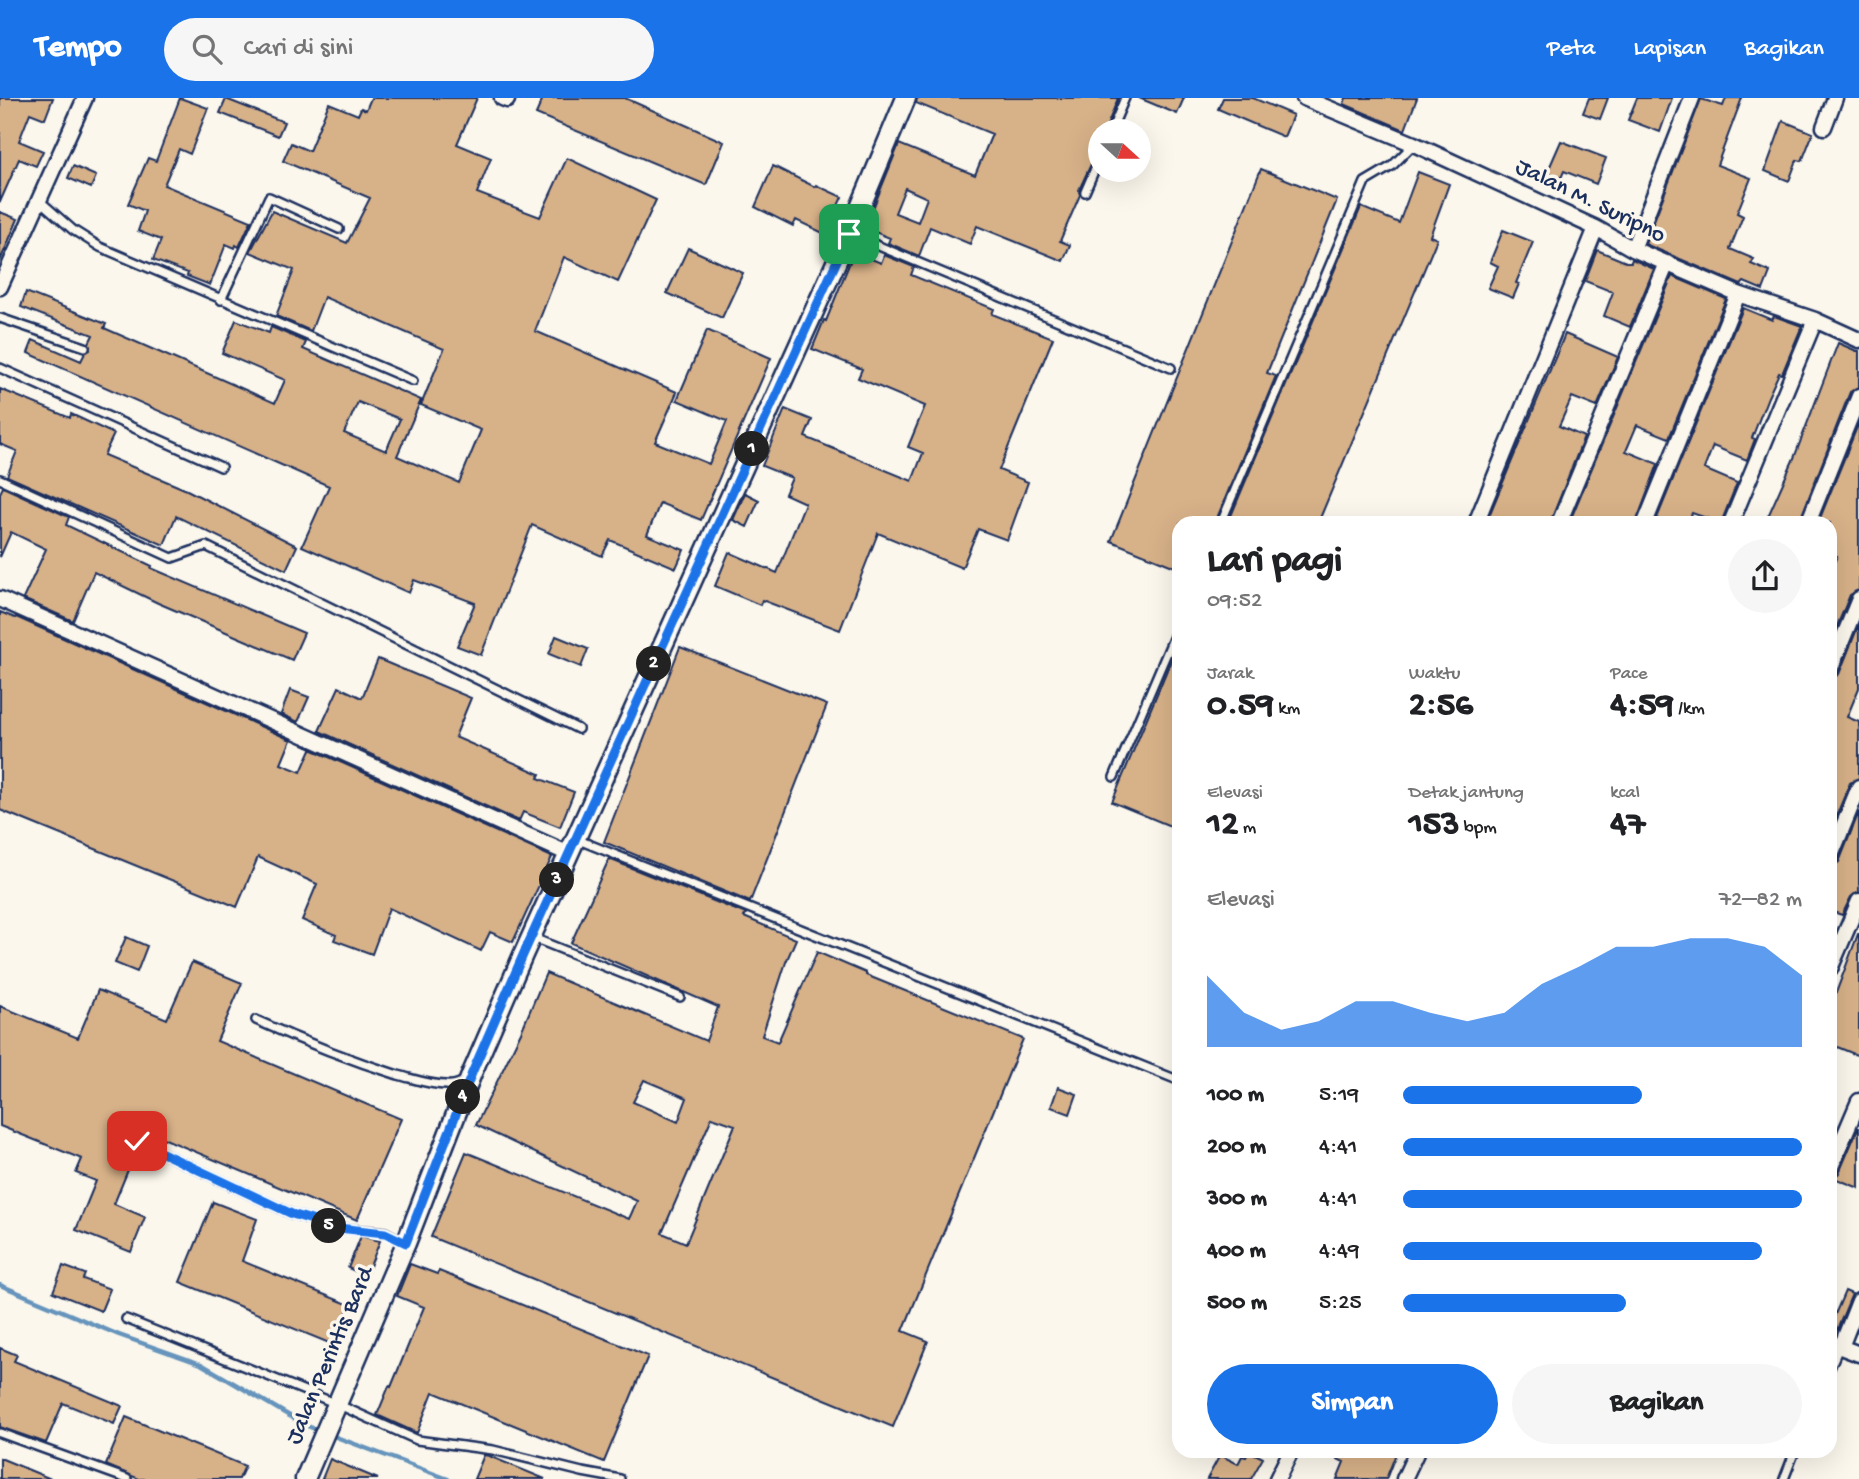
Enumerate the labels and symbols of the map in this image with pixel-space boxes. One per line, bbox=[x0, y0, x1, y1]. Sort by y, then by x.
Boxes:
north arrow bbox=[1088, 119, 1152, 182]
street label: Jalan M. Suripno bbox=[1510, 153, 1670, 251]
pin bbox=[819, 204, 879, 264]
pin: 1 bbox=[734, 432, 770, 466]
pin: 2 bbox=[636, 646, 672, 682]
pin: 3 bbox=[540, 862, 574, 898]
pin: 4 bbox=[446, 1080, 480, 1114]
pin bbox=[107, 1111, 167, 1171]
pin: 5 bbox=[312, 1208, 346, 1244]
street label: Jalan Perintis Bard bbox=[281, 1261, 382, 1449]

